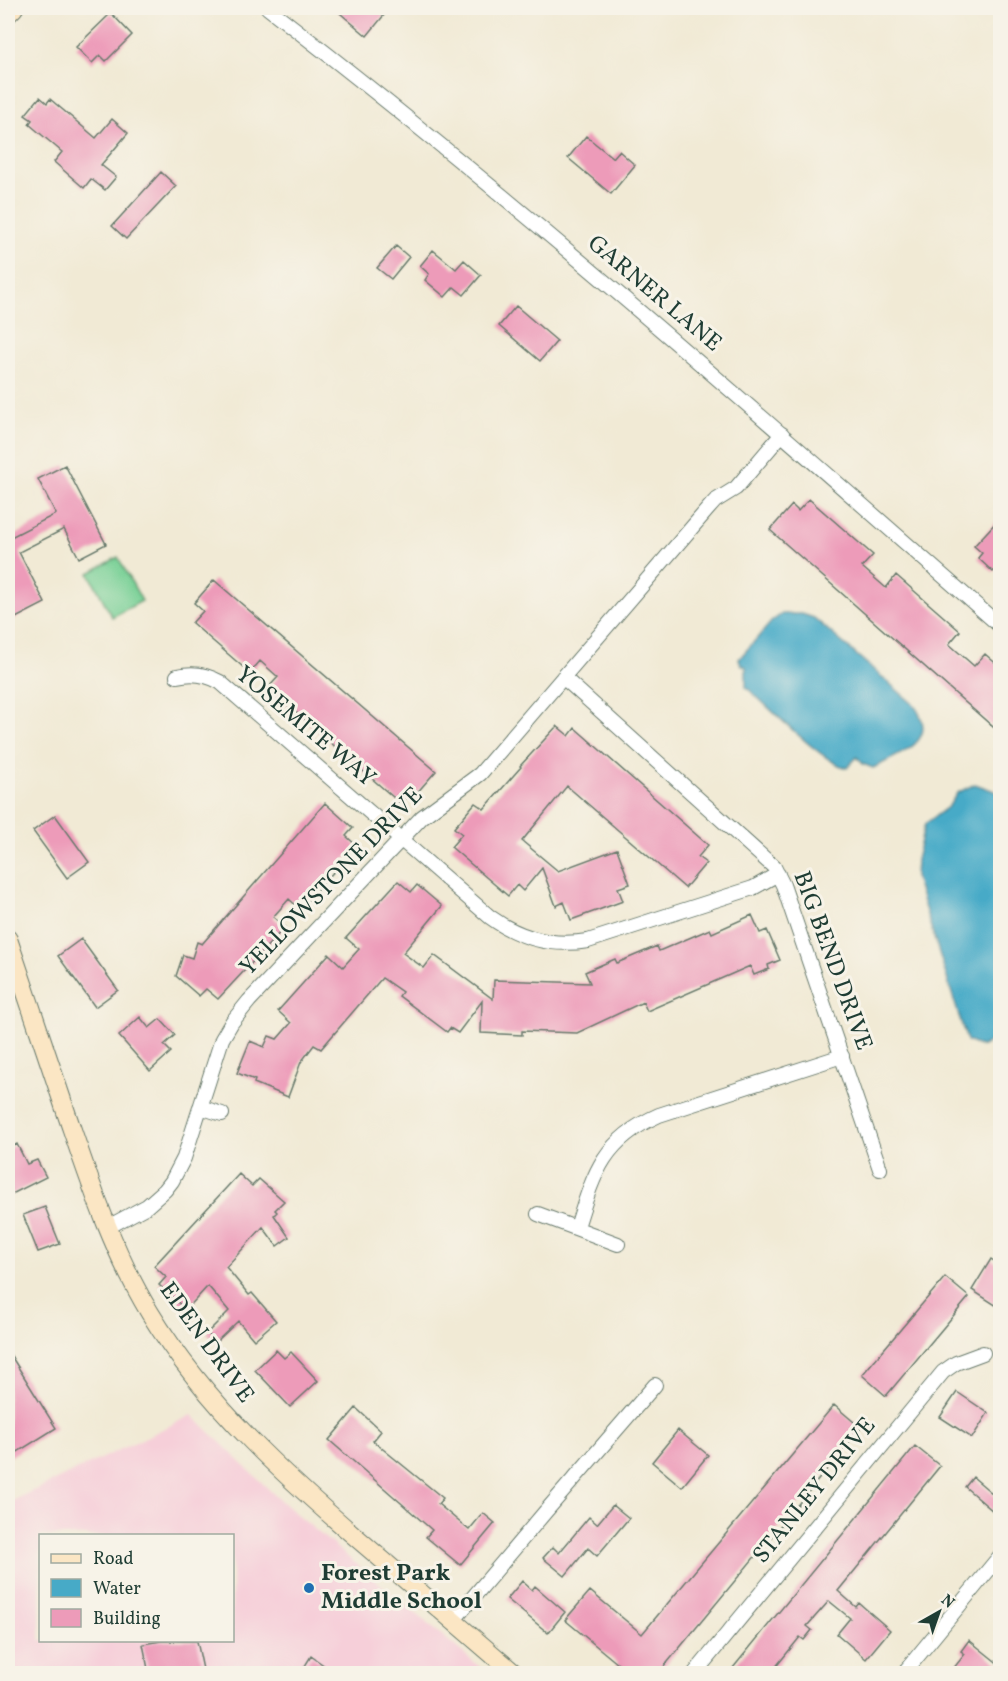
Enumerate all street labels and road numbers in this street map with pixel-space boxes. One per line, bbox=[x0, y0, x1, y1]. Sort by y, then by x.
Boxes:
street label: GARNER LANE bbox=[579, 228, 729, 360]
street label: YOSEMITE WAY bbox=[228, 658, 382, 796]
street label: YELLOWSTONE DRIVE bbox=[232, 780, 432, 984]
street label: BIG BEND DRIVE bbox=[784, 867, 880, 1055]
street label: EDEN DRIVE bbox=[150, 1275, 262, 1411]
street label: STANLEY DRIVE bbox=[745, 1411, 885, 1571]

